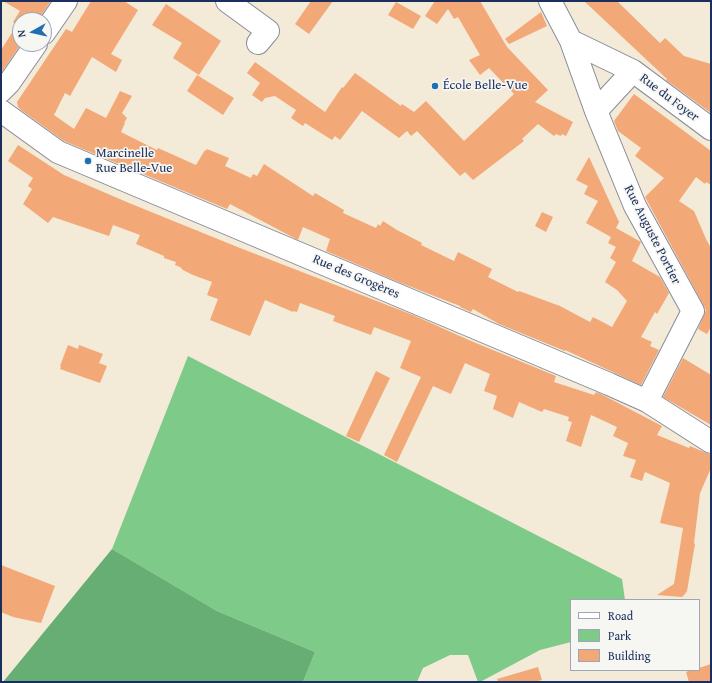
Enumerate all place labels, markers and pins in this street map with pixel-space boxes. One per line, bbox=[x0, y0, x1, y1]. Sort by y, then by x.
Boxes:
place label: École Belle-Vue bbox=[443, 78, 528, 94]
marker: École Belle-Vue bbox=[430, 81, 440, 91]
place label: Marcinelle Rue Belle-Vue bbox=[96, 146, 172, 177]
marker: Marcinelle Rue Belle-Vue bbox=[83, 156, 93, 166]

